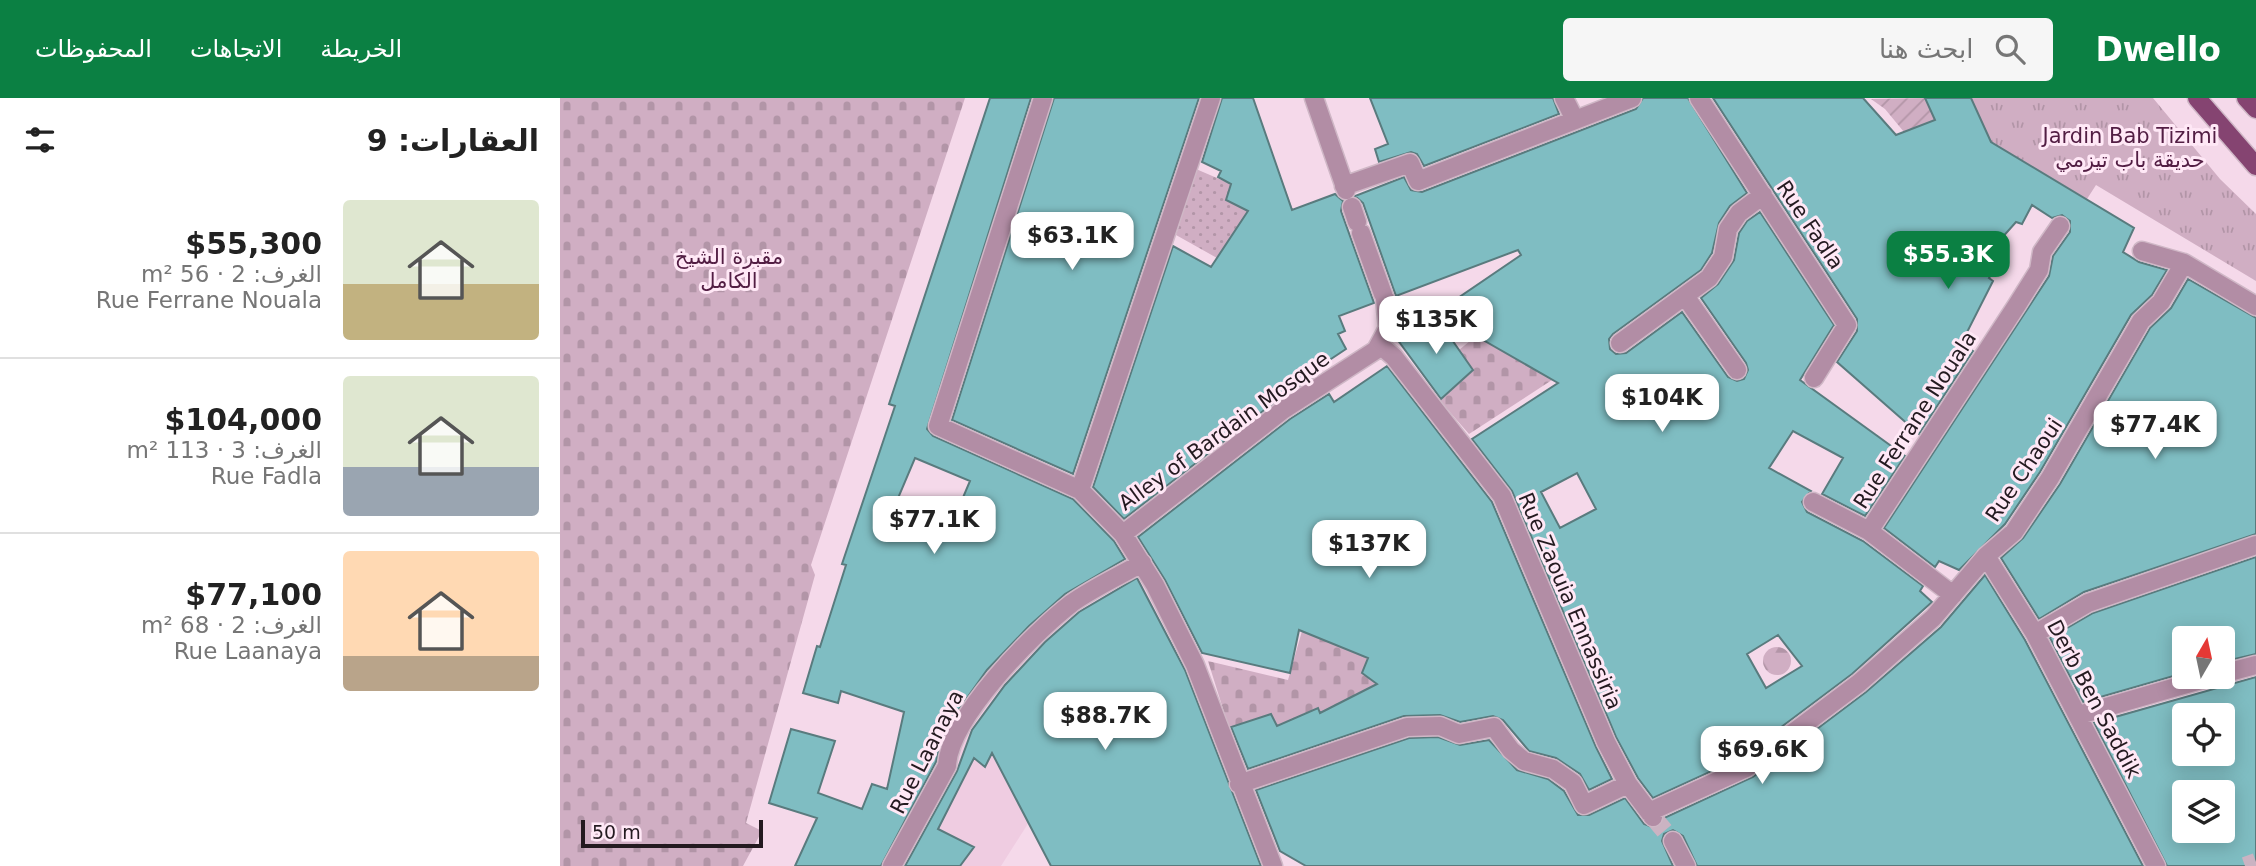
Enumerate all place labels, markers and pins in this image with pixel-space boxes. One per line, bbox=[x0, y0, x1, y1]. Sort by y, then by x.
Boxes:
pin: $63.1K bbox=[1015, 212, 1129, 272]
pin: $55.3K bbox=[1891, 232, 2005, 291]
pin: $135K bbox=[1387, 296, 1485, 356]
pin: $104K bbox=[1613, 374, 1711, 434]
pin: $77.4K bbox=[2098, 402, 2212, 461]
pin: $77.1K bbox=[877, 496, 991, 556]
pin: $137K bbox=[1320, 520, 1418, 580]
pin: $88.7K bbox=[1048, 692, 1162, 752]
pin: $69.6K bbox=[1705, 726, 1819, 786]

